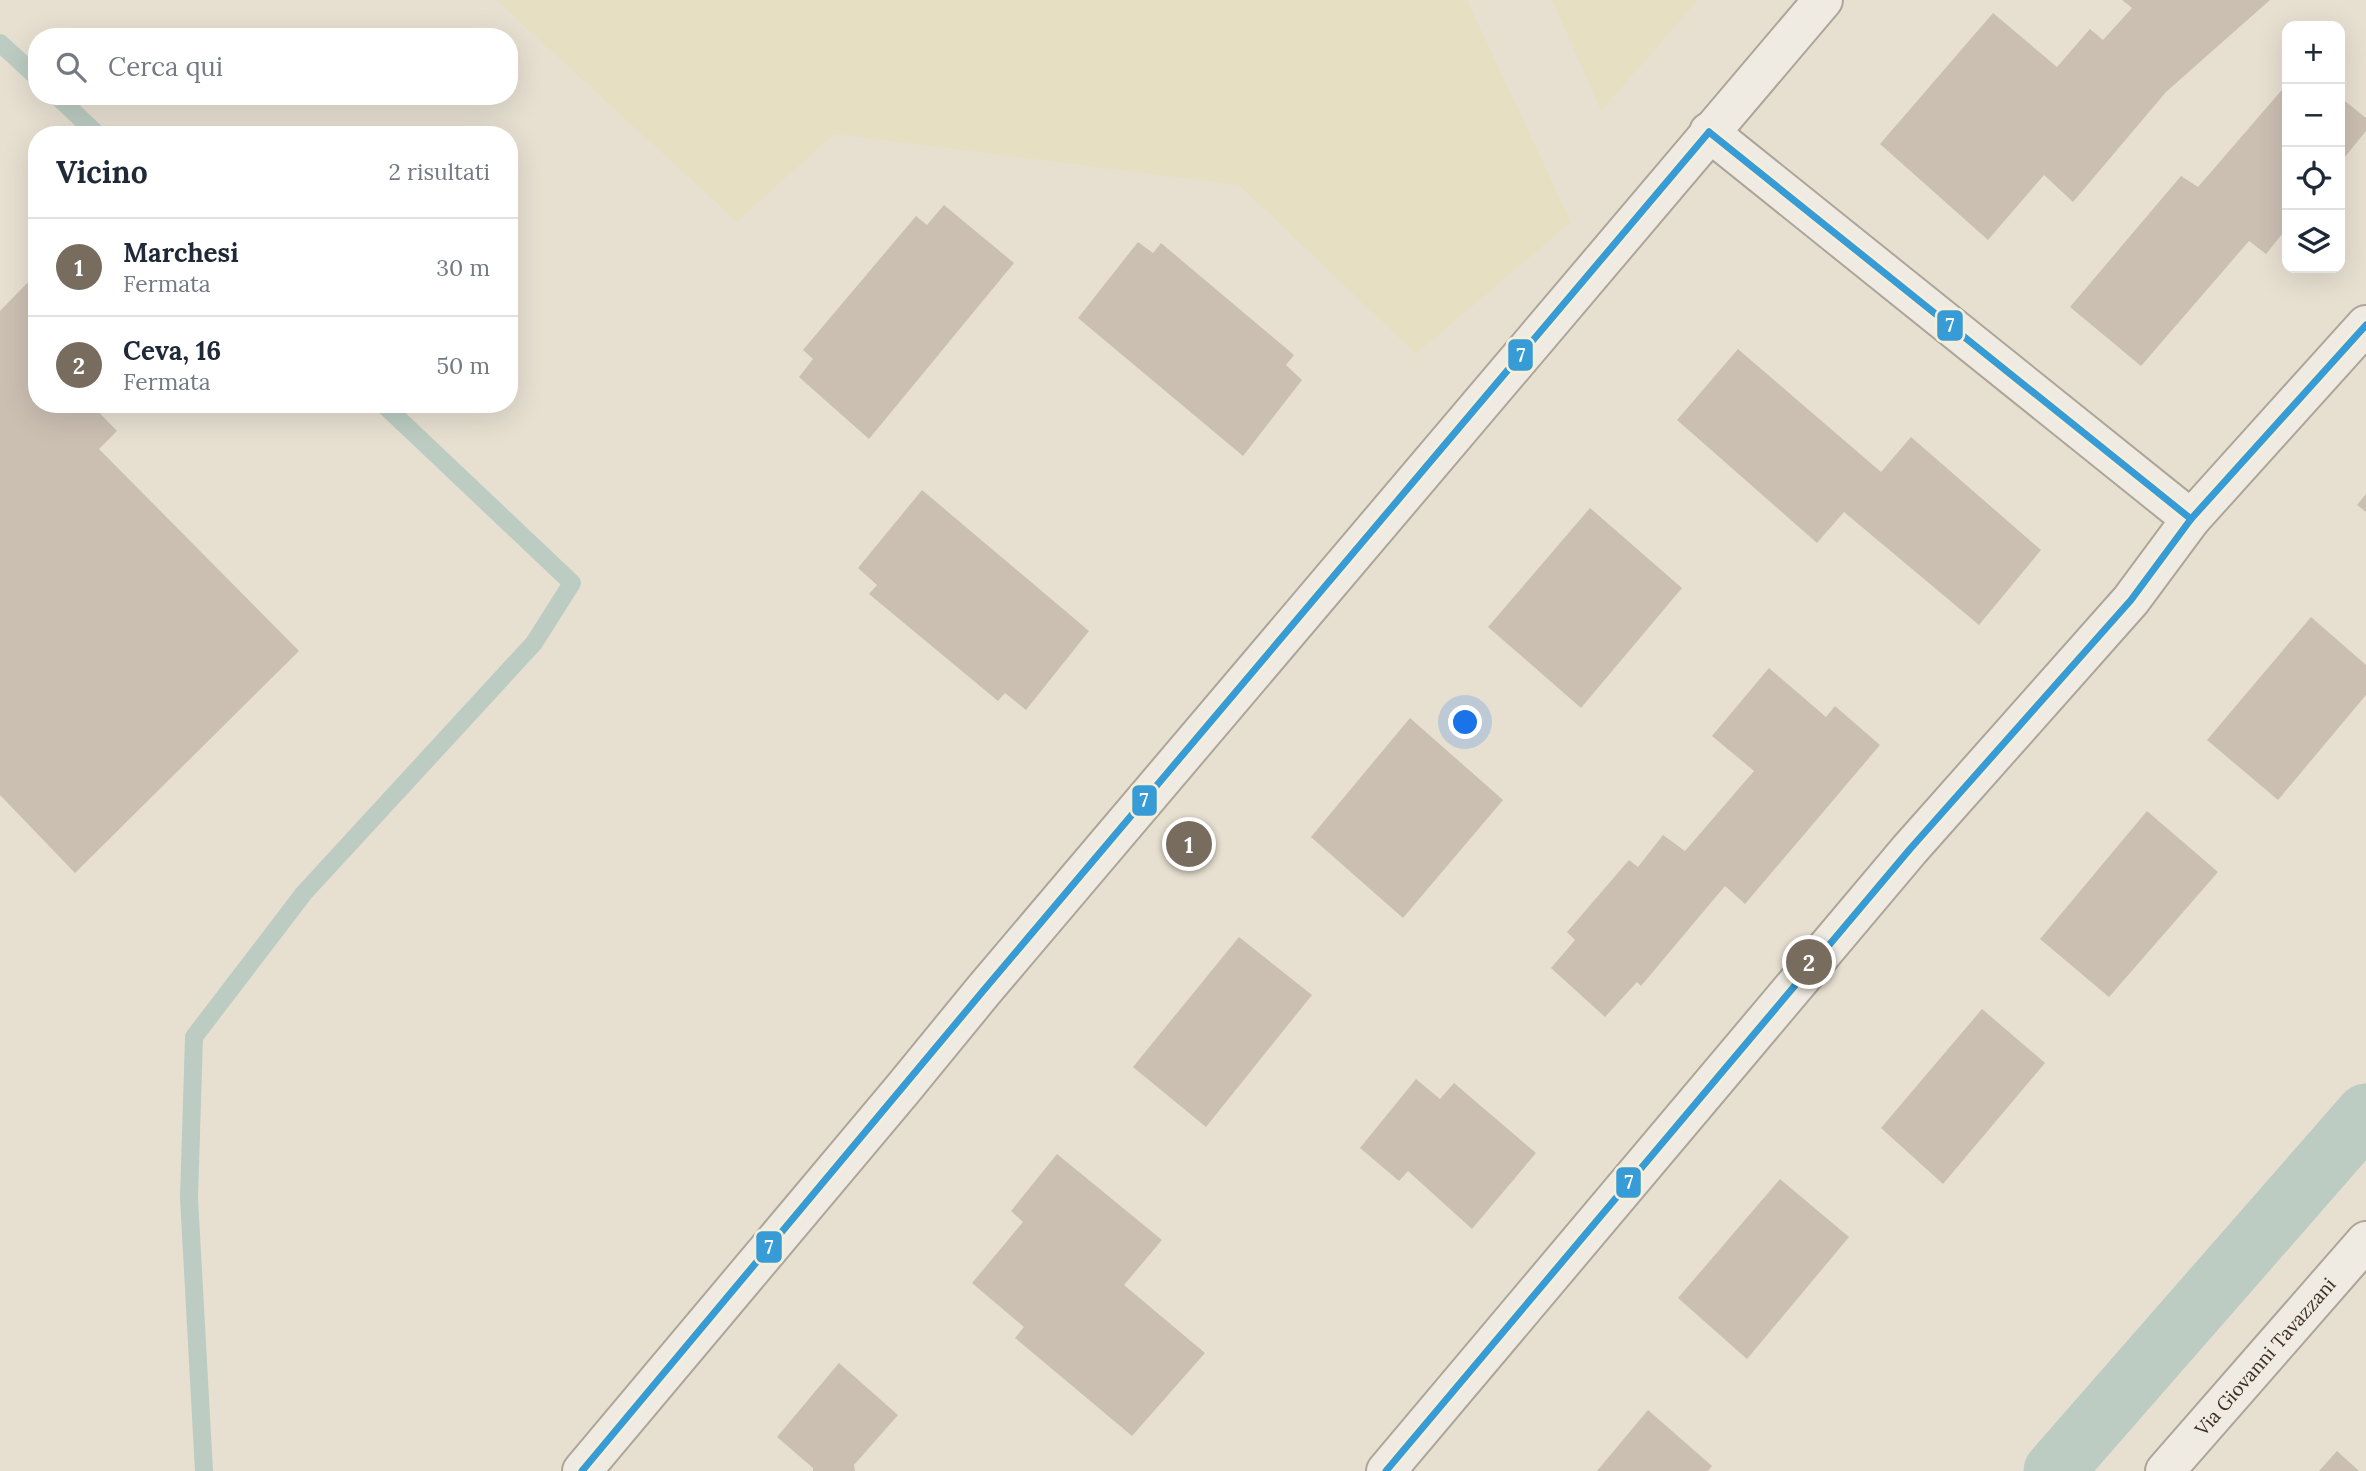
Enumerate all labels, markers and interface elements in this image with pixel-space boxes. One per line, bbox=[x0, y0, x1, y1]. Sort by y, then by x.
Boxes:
map controls bbox=[2282, 21, 2345, 273]
button: + bbox=[2282, 21, 2345, 84]
search box bbox=[28, 28, 518, 105]
icon: search bbox=[52, 48, 90, 86]
text: Cerca qui bbox=[108, 50, 223, 83]
button: − bbox=[2282, 84, 2345, 147]
button: locate bbox=[2282, 147, 2345, 210]
text: Vicino bbox=[56, 153, 148, 191]
text: 2 risultati bbox=[389, 157, 490, 186]
button: layers bbox=[2282, 210, 2345, 273]
text: Marchesi bbox=[123, 236, 239, 269]
text: 1 bbox=[74, 253, 84, 282]
text: 30 m bbox=[436, 253, 490, 282]
text: Fermata bbox=[123, 269, 211, 298]
line badge: 7 bbox=[1936, 309, 1964, 342]
text: 7 bbox=[1946, 313, 1955, 337]
text: Ceva, 16 bbox=[123, 334, 221, 367]
line badge: 7 bbox=[1507, 338, 1534, 372]
text: 7 bbox=[1517, 343, 1526, 367]
text: 2 bbox=[73, 351, 85, 380]
text: 50 m bbox=[437, 351, 490, 380]
text: Fermata bbox=[123, 367, 211, 396]
your location bbox=[1448, 705, 1482, 739]
line badge: 7 bbox=[1131, 784, 1158, 817]
text: 7 bbox=[1140, 788, 1149, 812]
pin: 1 bbox=[1166, 818, 1212, 870]
pin: 2 bbox=[1786, 936, 1832, 988]
line badge: 7 bbox=[1615, 1166, 1642, 1199]
text: 7 bbox=[1625, 1170, 1634, 1194]
line badge: 7 bbox=[755, 1230, 783, 1264]
text: 7 bbox=[765, 1235, 774, 1259]
street label: Via Giovanni Tavazzani bbox=[2189, 1272, 2341, 1441]

